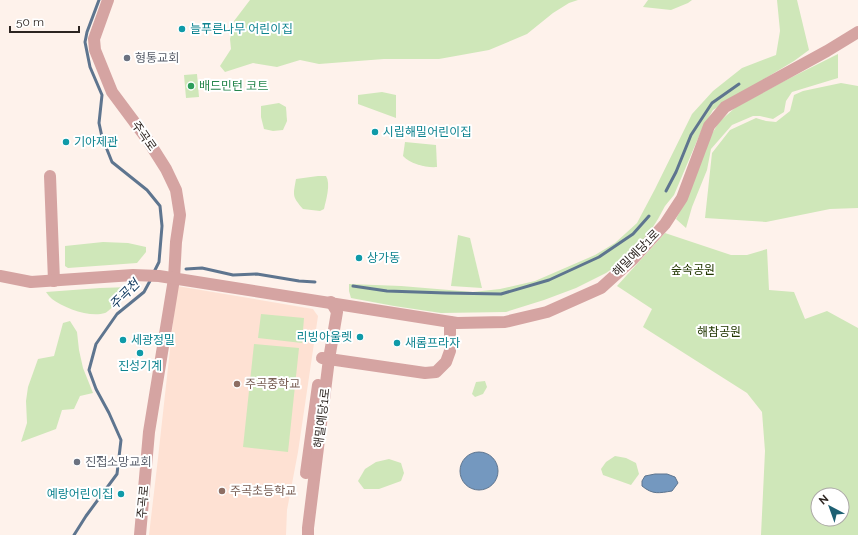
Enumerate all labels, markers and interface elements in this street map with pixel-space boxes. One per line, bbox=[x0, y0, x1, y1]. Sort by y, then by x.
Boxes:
scale bar bbox=[10, 8, 79, 34]
text: 50 m bbox=[16, 15, 44, 29]
place label: 늘푸른나무 어린이집 bbox=[190, 22, 292, 36]
marker: 늘푸른나무 어린이집 bbox=[177, 24, 187, 34]
place label: 형통교회 bbox=[135, 51, 179, 65]
marker: 형통교회 bbox=[122, 53, 132, 63]
place label: 배드민턴 코트 bbox=[199, 79, 268, 93]
marker: 배드민턴 코트 bbox=[186, 81, 196, 91]
street label: 주곡로 bbox=[129, 118, 159, 154]
place label: 시립해밀어린이집 bbox=[383, 125, 471, 139]
marker: 시립해밀어린이집 bbox=[370, 127, 380, 137]
place label: 기아제관 bbox=[74, 135, 118, 149]
marker: 기아제관 bbox=[61, 137, 71, 147]
street label: 해밀예당1로 bbox=[610, 227, 662, 279]
place label: 상가동 bbox=[367, 251, 400, 265]
marker: 상가동 bbox=[354, 253, 364, 263]
park label: 숲속공원 bbox=[671, 263, 715, 277]
water label: 주곡천 bbox=[106, 276, 143, 312]
park label: 해참공원 bbox=[697, 325, 741, 339]
place label: 리빙아울렛 bbox=[297, 330, 352, 344]
marker: 리빙아울렛 bbox=[355, 332, 365, 342]
place label: 세광정밀 bbox=[131, 333, 175, 347]
marker: 세광정밀 bbox=[118, 335, 128, 345]
place label: 새롬프라자 bbox=[405, 336, 460, 350]
marker: 새롬프라자 bbox=[392, 338, 402, 348]
marker: 진성기계 bbox=[135, 348, 145, 358]
place label: 진성기계 bbox=[118, 359, 162, 373]
place label: 주곡중학교 bbox=[245, 377, 300, 391]
marker: 주곡중학교 bbox=[232, 379, 242, 389]
street label: 해밀예당1로 bbox=[311, 387, 333, 449]
place label: 진접소망교회 bbox=[85, 455, 151, 469]
marker: 진접소망교회 bbox=[72, 457, 82, 467]
place label: 주곡초등학교 bbox=[230, 484, 296, 498]
street label: 주곡로 bbox=[135, 485, 151, 519]
marker: 주곡초등학교 bbox=[217, 486, 227, 496]
place label: 예랑어린이집 bbox=[47, 487, 113, 501]
north arrow bbox=[810, 487, 850, 527]
marker: 예랑어린이집 bbox=[116, 489, 126, 499]
text: N bbox=[816, 492, 831, 507]

